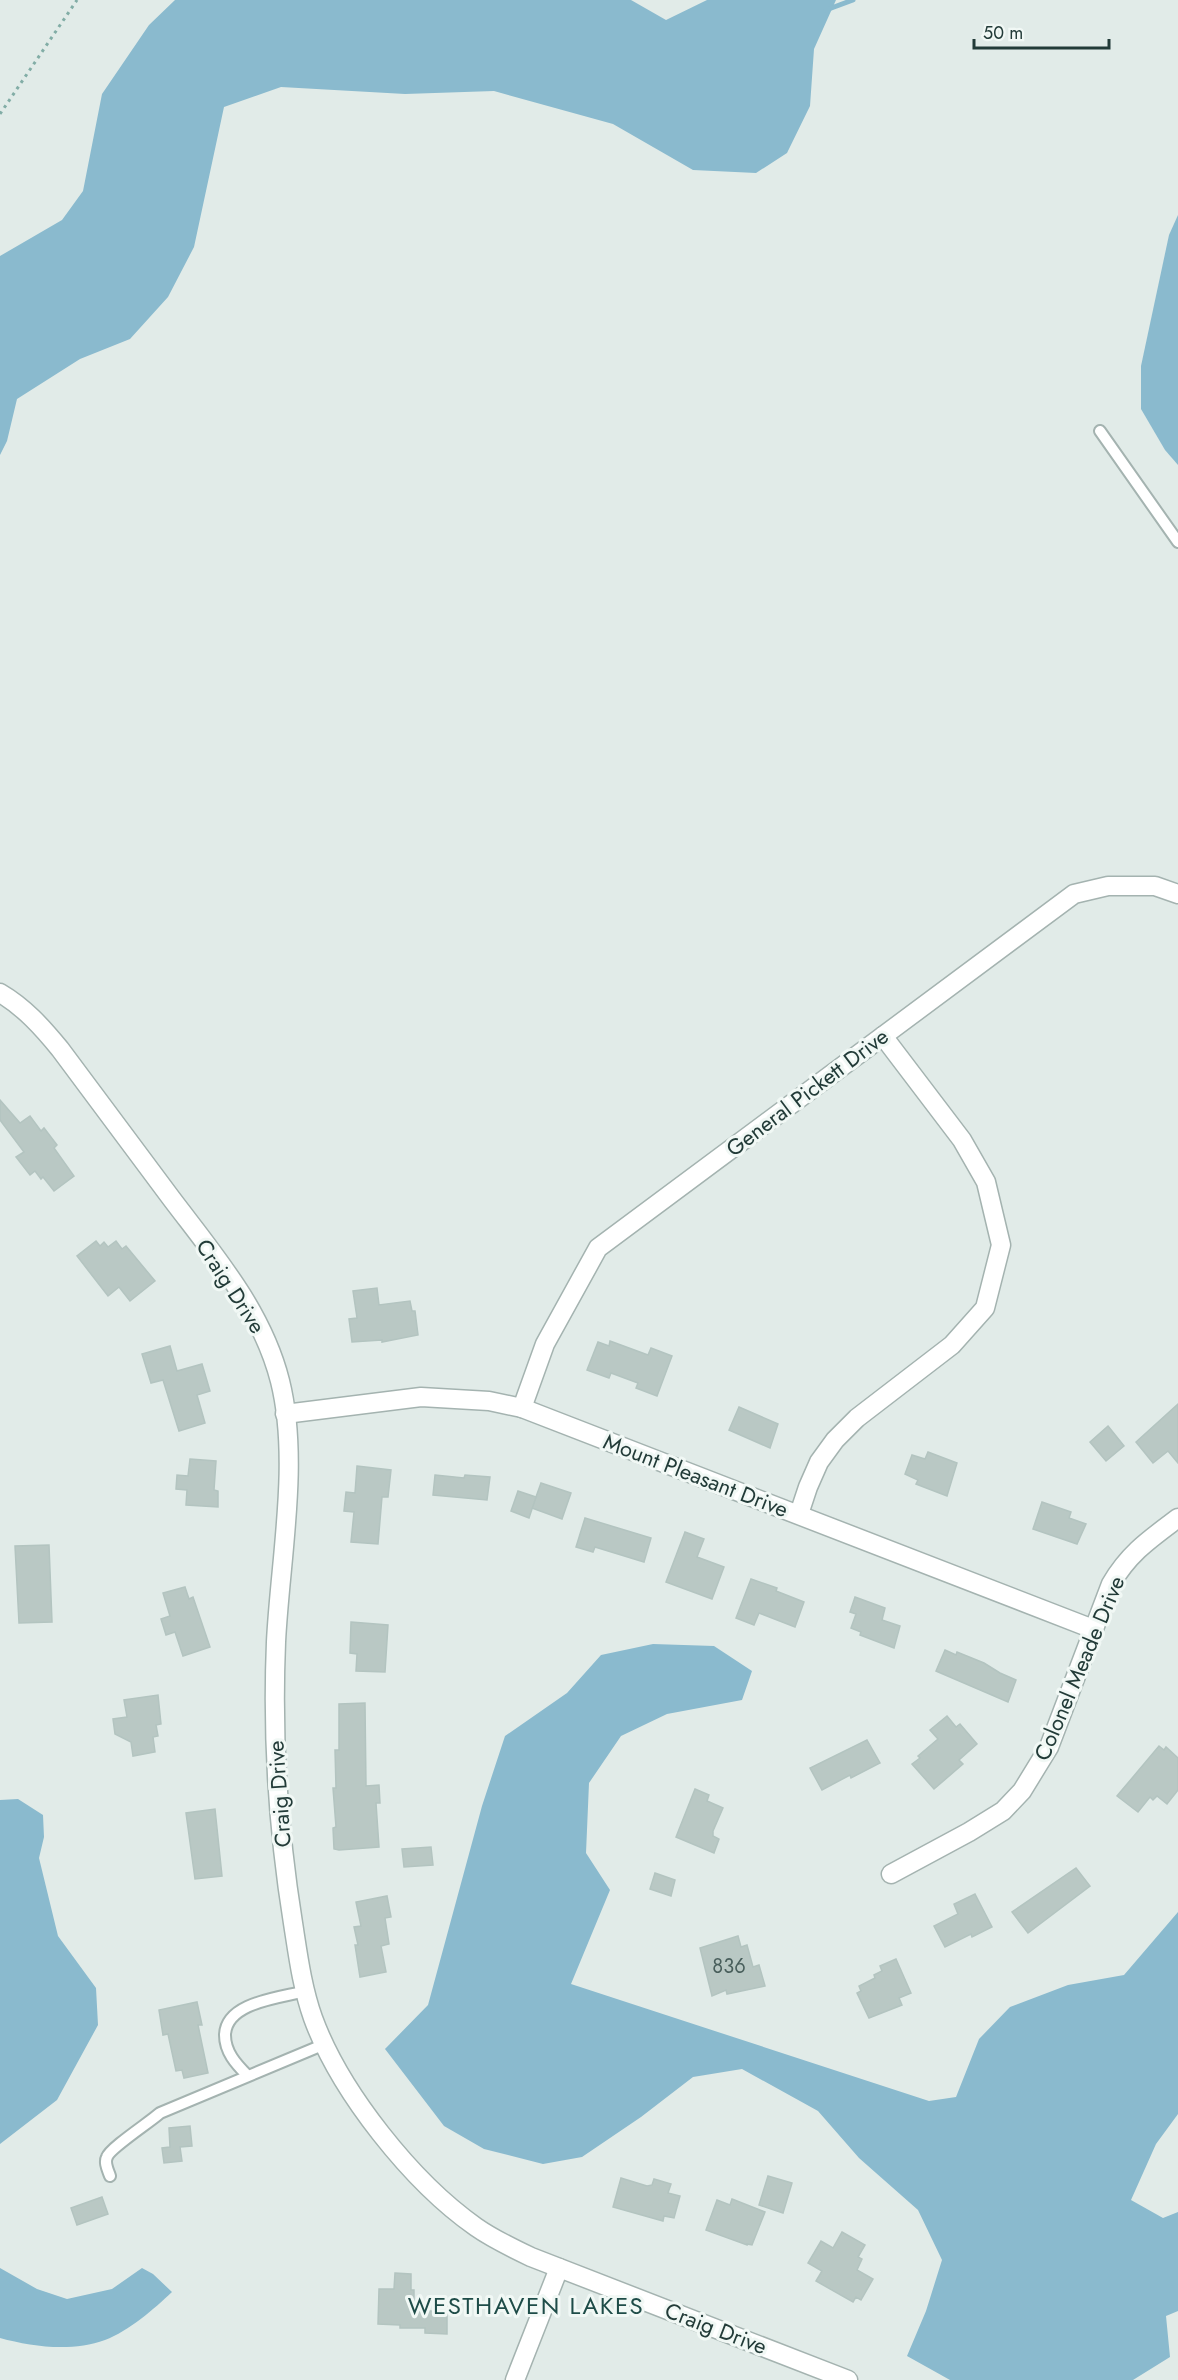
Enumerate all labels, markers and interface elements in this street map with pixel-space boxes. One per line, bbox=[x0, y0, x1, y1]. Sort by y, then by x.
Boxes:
scale bar bbox=[974, 12, 1109, 50]
text: 50 m bbox=[983, 20, 1023, 46]
street label: General Pickett Drive bbox=[719, 1020, 895, 1164]
street label: Craig Drive bbox=[188, 1232, 274, 1340]
street label: Mount Pleasant Drive bbox=[599, 1425, 793, 1525]
street label: Colonel Meade Drive bbox=[1026, 1571, 1132, 1765]
street label: Craig Drive bbox=[259, 1740, 299, 1848]
house number: 836 bbox=[712, 1952, 746, 1981]
district label: WESTHAVEN LAKES bbox=[408, 2288, 644, 2323]
street label: Craig Drive bbox=[660, 2294, 772, 2362]

